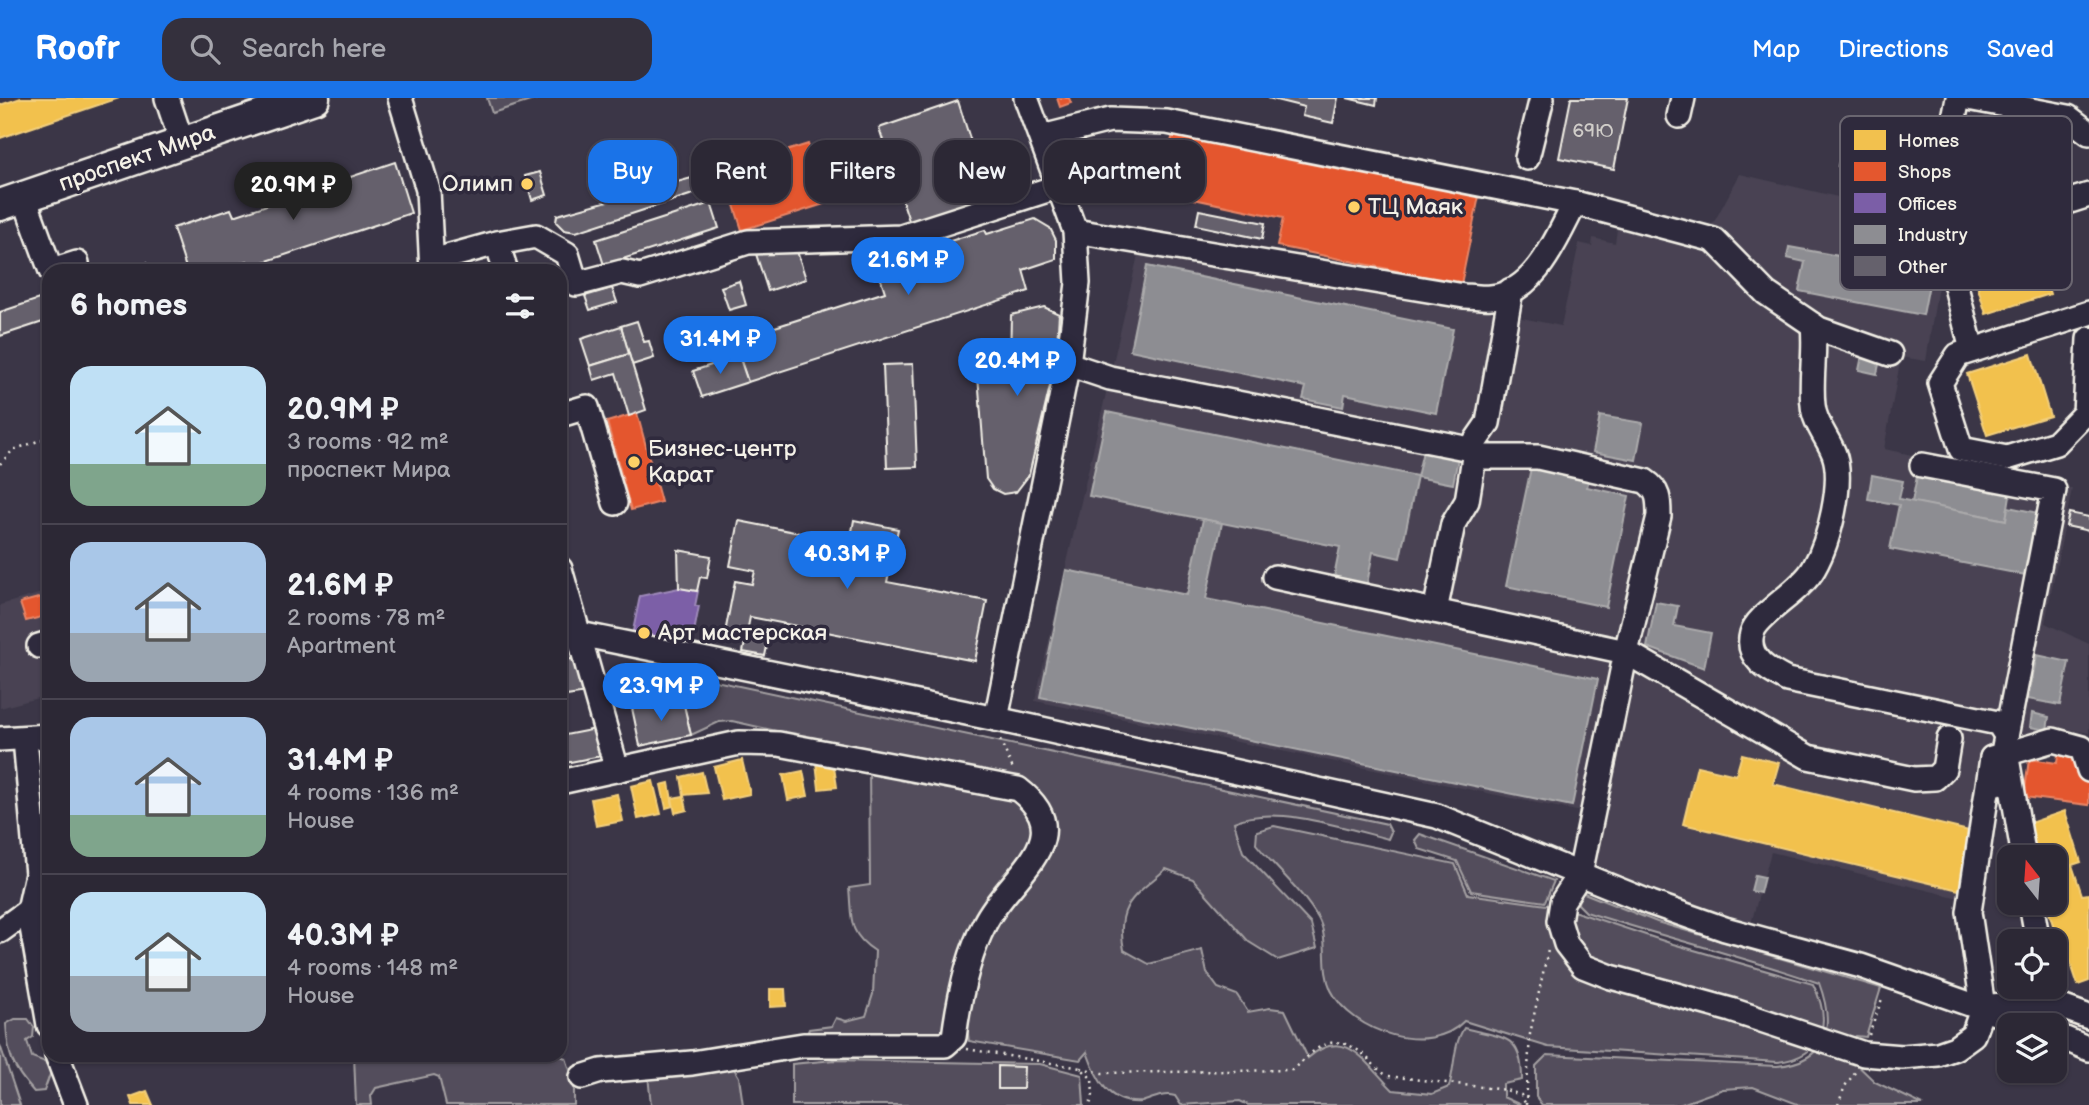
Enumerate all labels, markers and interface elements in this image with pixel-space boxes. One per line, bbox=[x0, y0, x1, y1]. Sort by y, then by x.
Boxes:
search box bbox=[162, 18, 652, 81]
text: Roofr bbox=[35, 29, 120, 69]
icon: search bbox=[186, 30, 224, 68]
text: Search here bbox=[242, 34, 386, 65]
text: Map bbox=[1752, 35, 1800, 64]
text: Directions bbox=[1838, 35, 1949, 64]
text: Saved bbox=[1987, 35, 2054, 64]
legend bbox=[1840, 116, 2072, 290]
street label: проспект Мира bbox=[55, 118, 219, 198]
house number: 69Ю bbox=[1572, 120, 1614, 143]
text: Homes bbox=[1898, 130, 1959, 153]
chip: Buy bbox=[588, 140, 677, 203]
chip: Rent bbox=[691, 140, 791, 203]
chip: Filters bbox=[805, 140, 920, 203]
chip: New bbox=[934, 140, 1030, 203]
chip: Apartment bbox=[1044, 140, 1205, 203]
text: Shops bbox=[1898, 161, 1951, 184]
pin: 20.9M ₽ bbox=[228, 162, 358, 222]
place label: Олимп bbox=[442, 170, 513, 198]
text: 20.9M ₽ bbox=[250, 171, 336, 199]
marker: Олимп bbox=[519, 176, 535, 192]
place label: ТЦ Маяк bbox=[1368, 193, 1464, 221]
text: Offices bbox=[1898, 193, 1957, 216]
marker: ТЦ Маяк bbox=[1346, 199, 1362, 215]
text: Industry bbox=[1898, 224, 1968, 247]
pin: 21.6M ₽ bbox=[843, 238, 973, 297]
text: 21.6M ₽ bbox=[867, 246, 949, 274]
text: Other bbox=[1898, 256, 1948, 279]
icon: filters bbox=[501, 287, 539, 325]
text: 6 homes bbox=[70, 288, 187, 324]
pin: 31.4M ₽ bbox=[655, 316, 785, 376]
text: 31.4M ₽ bbox=[679, 325, 761, 353]
pin: 20.4M ₽ bbox=[952, 338, 1082, 398]
text: 20.4M ₽ bbox=[974, 347, 1060, 375]
text: 20.9M ₽ bbox=[287, 392, 399, 428]
icon: home bbox=[126, 394, 210, 478]
text: 3 rooms · 92 m² bbox=[287, 428, 449, 456]
place label: Бизнес-центр Карат bbox=[648, 435, 796, 489]
marker: Бизнес-центр Карат bbox=[626, 454, 642, 470]
text: проспект Мира bbox=[287, 456, 450, 484]
pin: 40.3M ₽ bbox=[782, 532, 912, 591]
text: 40.3M ₽ bbox=[804, 540, 890, 568]
text: 21.6M ₽ bbox=[287, 568, 393, 604]
icon: home bbox=[126, 570, 210, 654]
text: 2 rooms · 78 m² bbox=[287, 604, 445, 632]
place label: Арт мастерская bbox=[657, 619, 827, 647]
marker: Арт мастерская bbox=[636, 625, 652, 641]
text: Apartment bbox=[287, 632, 396, 660]
pin: 23.9M ₽ bbox=[596, 664, 726, 723]
text: 23.9M ₽ bbox=[619, 672, 703, 700]
text: 31.4M ₽ bbox=[287, 743, 393, 779]
icon: home bbox=[126, 745, 210, 829]
text: 4 rooms · 136 m² bbox=[287, 779, 459, 807]
text: House bbox=[287, 807, 354, 835]
north arrow bbox=[1997, 845, 2067, 915]
map controls bbox=[1997, 845, 2067, 1083]
text: 40.3M ₽ bbox=[287, 918, 399, 954]
icon: home bbox=[126, 920, 210, 1004]
button: locate bbox=[1997, 929, 2067, 999]
text: 4 rooms · 148 m² bbox=[287, 954, 458, 982]
text: House bbox=[287, 982, 354, 1010]
button: layers bbox=[1997, 1013, 2067, 1083]

